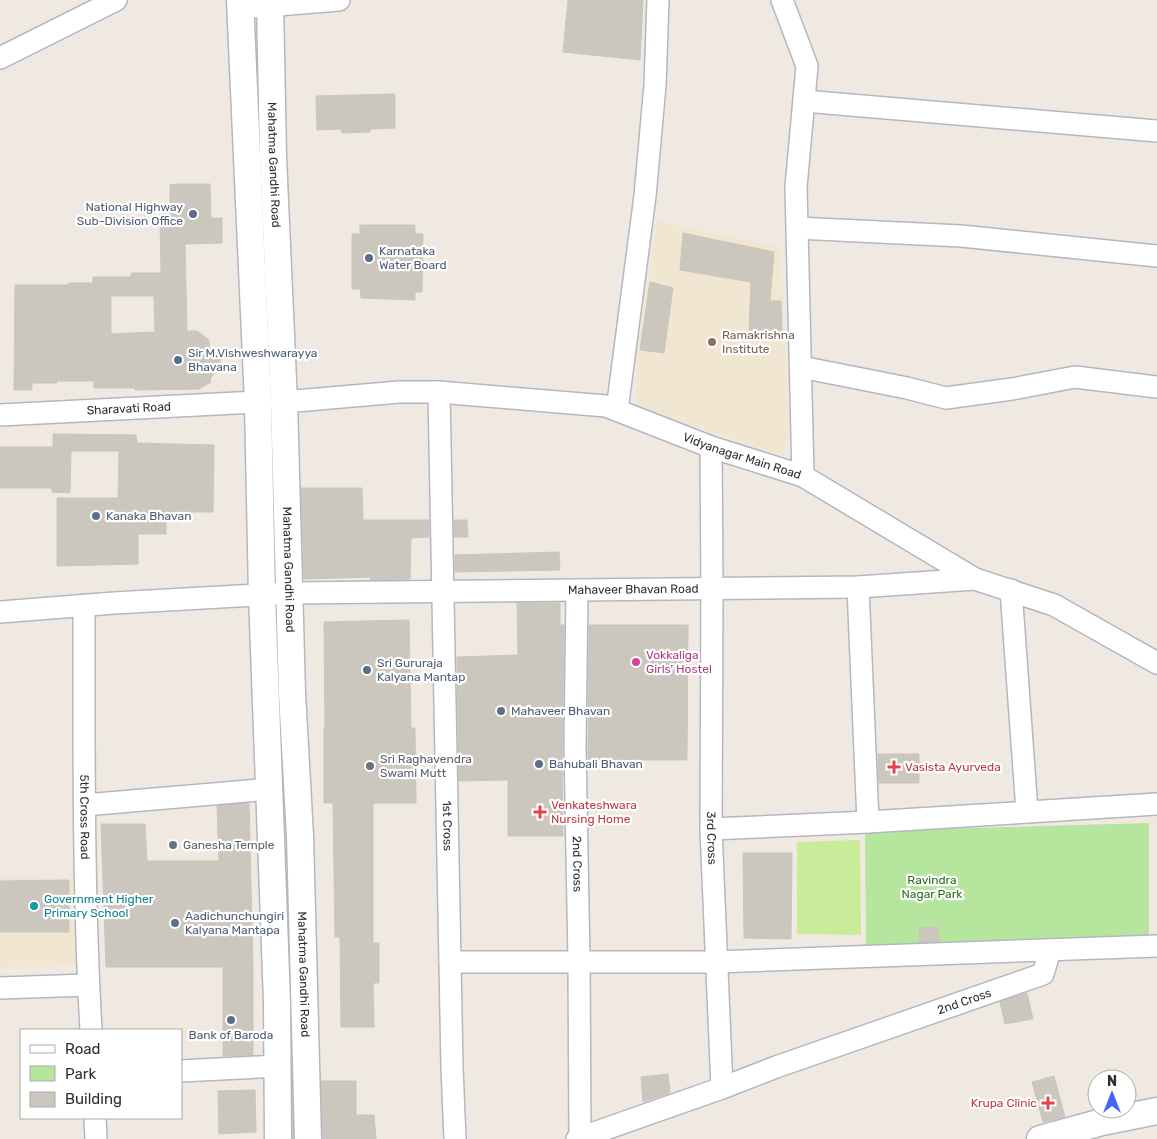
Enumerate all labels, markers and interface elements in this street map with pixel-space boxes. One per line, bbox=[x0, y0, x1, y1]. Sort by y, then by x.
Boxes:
street label: Mahatma Gandhi Road bbox=[265, 102, 283, 228]
place label: National Highway Sub-Division Office bbox=[77, 200, 183, 228]
marker: National Highway Sub-Division Office bbox=[187, 208, 199, 220]
place label: Karnataka Water Board bbox=[379, 244, 447, 272]
marker: Karnataka Water Board bbox=[363, 252, 375, 264]
place label: Ramakrishna Institute bbox=[722, 328, 795, 356]
marker: Ramakrishna Institute bbox=[706, 336, 718, 348]
place label: Sir M.Vishweshwarayya Bhavana bbox=[188, 346, 318, 374]
marker: Sir M.Vishweshwarayya Bhavana bbox=[172, 354, 184, 366]
street label: Sharavati Road bbox=[86, 399, 171, 418]
street label: Vidyanagar Main Road bbox=[681, 430, 803, 482]
street label: Mahatma Gandhi Road bbox=[280, 507, 297, 633]
place label: Kanaka Bhavan bbox=[106, 509, 191, 523]
marker: Kanaka Bhavan bbox=[90, 510, 102, 522]
street label: Mahaveer Bhavan Road bbox=[568, 582, 699, 597]
place label: Vokkaliga Girls' Hostel bbox=[646, 648, 712, 676]
place label: Sri Gururaja Kalyana Mantap bbox=[377, 656, 465, 684]
marker: Vokkaliga Girls' Hostel bbox=[630, 656, 642, 668]
marker: Sri Gururaja Kalyana Mantap bbox=[361, 664, 373, 676]
place label: Mahaveer Bhavan bbox=[511, 704, 610, 718]
marker: Mahaveer Bhavan bbox=[495, 705, 507, 717]
place label: Sri Raghavendra Swami Mutt bbox=[380, 752, 472, 780]
place label: Bahubali Bhavan bbox=[549, 757, 643, 771]
marker: Bahubali Bhavan bbox=[533, 758, 545, 770]
marker: Sri Raghavendra Swami Mutt bbox=[364, 760, 376, 772]
marker: Vasista Ayurveda bbox=[887, 760, 901, 774]
place label: Vasista Ayurveda bbox=[905, 760, 1001, 774]
street label: 5th Cross Road bbox=[77, 774, 92, 860]
place label: Venkateshwara Nursing Home bbox=[551, 798, 637, 826]
street label: 1st Cross bbox=[440, 801, 455, 851]
marker: Venkateshwara Nursing Home bbox=[533, 805, 547, 819]
street label: 3rd Cross bbox=[704, 811, 720, 865]
street label: 2nd Cross bbox=[570, 836, 585, 892]
place label: Ganesha Temple bbox=[183, 838, 275, 852]
marker: Ganesha Temple bbox=[167, 839, 179, 851]
park label: Ravindra Nagar Park bbox=[902, 873, 963, 901]
place label: Government Higher Primary School bbox=[44, 892, 154, 920]
marker: Government Higher Primary School bbox=[28, 900, 40, 912]
place label: Aadichunchungiri Kalyana Mantapa bbox=[185, 909, 284, 937]
street label: Mahatma Gandhi Road bbox=[295, 911, 312, 1037]
marker: Aadichunchungiri Kalyana Mantapa bbox=[169, 917, 181, 929]
street label: 2nd Cross bbox=[936, 986, 993, 1017]
marker: Bank of Baroda bbox=[225, 1014, 237, 1026]
place label: Bank of Baroda bbox=[189, 1028, 273, 1042]
legend bbox=[20, 1029, 182, 1119]
text: Road bbox=[65, 1040, 101, 1058]
text: Park bbox=[65, 1065, 96, 1083]
north arrow bbox=[1087, 1069, 1137, 1119]
text: N bbox=[1107, 1073, 1117, 1090]
text: Building bbox=[65, 1090, 122, 1108]
place label: Krupa Clinic bbox=[971, 1096, 1037, 1110]
marker: Krupa Clinic bbox=[1041, 1096, 1055, 1110]

